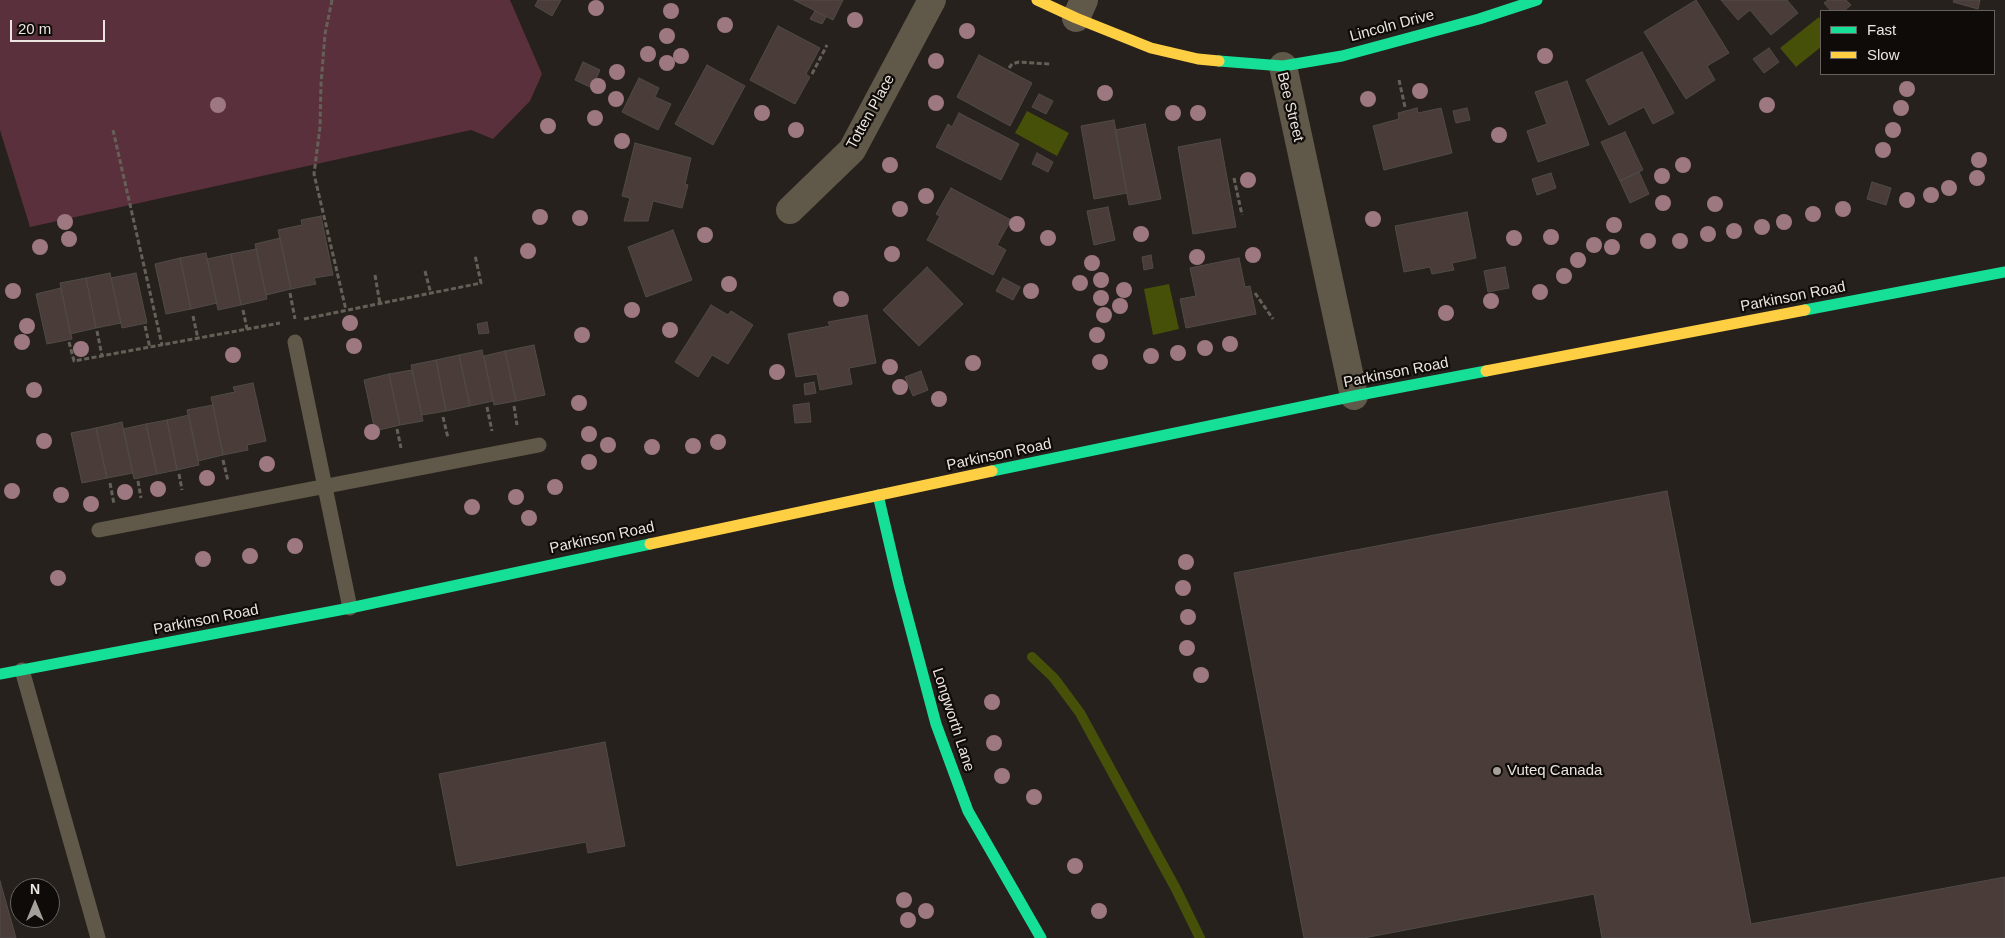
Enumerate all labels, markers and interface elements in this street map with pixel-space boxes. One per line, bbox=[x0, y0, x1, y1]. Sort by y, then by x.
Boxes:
street label: Lincoln Drive bbox=[1348, 6, 1436, 46]
scale bar bbox=[12, 10, 108, 42]
legend bbox=[1820, 10, 1995, 75]
text: 20 m bbox=[18, 20, 51, 37]
text: Fast bbox=[1867, 21, 1896, 38]
text: Slow bbox=[1867, 46, 1900, 63]
street label: Bee Street bbox=[1273, 70, 1307, 144]
street label: Totten Place bbox=[843, 72, 899, 152]
street label: Parkinson Road bbox=[1739, 278, 1847, 316]
street label: Parkinson Road bbox=[1342, 354, 1450, 392]
street label: Parkinson Road bbox=[945, 435, 1053, 475]
street label: Parkinson Road bbox=[548, 518, 656, 558]
street label: Parkinson Road bbox=[152, 601, 260, 639]
street label: Longworth Lane bbox=[928, 666, 978, 774]
place label: Vuteq Canada bbox=[1507, 762, 1602, 780]
marker: Vuteq Canada bbox=[1491, 765, 1503, 777]
north arrow bbox=[10, 878, 60, 928]
text: N bbox=[30, 881, 40, 897]

